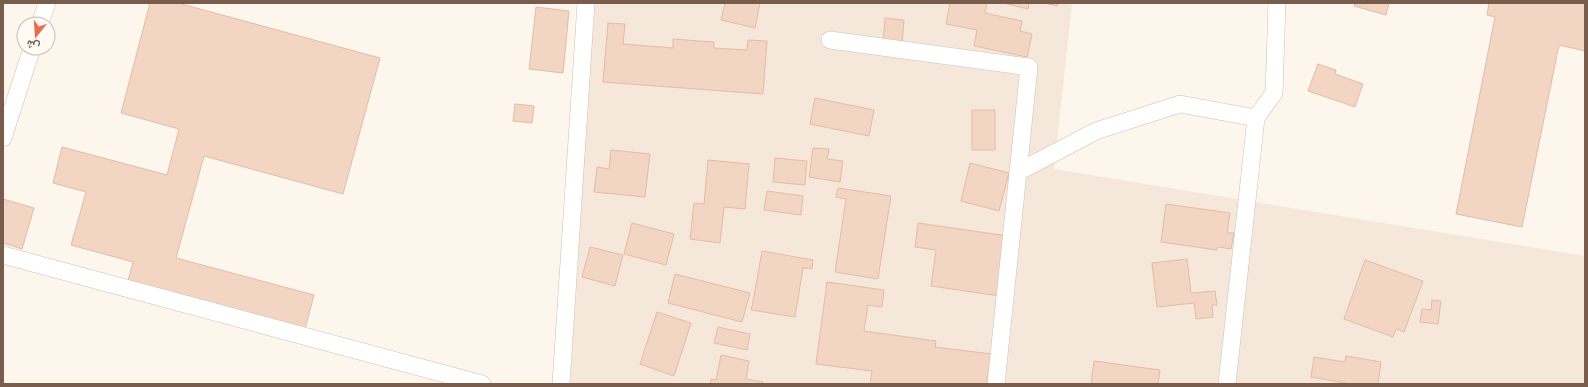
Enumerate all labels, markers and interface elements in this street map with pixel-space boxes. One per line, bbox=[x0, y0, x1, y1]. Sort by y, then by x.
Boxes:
north arrow bbox=[16, 16, 56, 56]
text: ش bbox=[25, 36, 42, 53]

